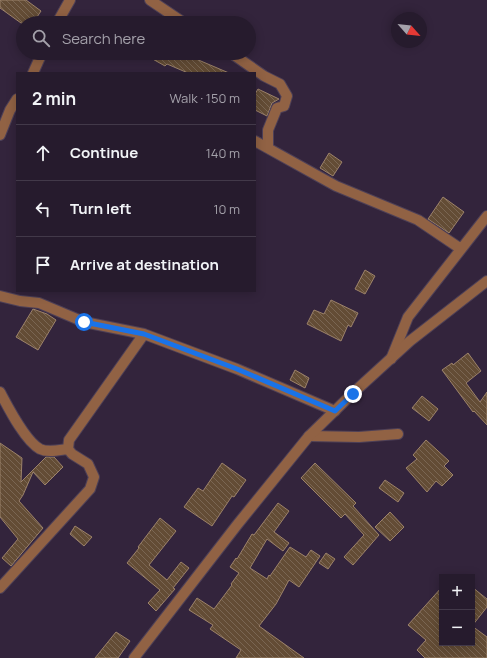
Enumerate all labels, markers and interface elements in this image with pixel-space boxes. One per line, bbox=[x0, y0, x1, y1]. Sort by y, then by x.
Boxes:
north arrow bbox=[391, 12, 427, 48]
search box bbox=[16, 16, 256, 60]
icon: search bbox=[30, 27, 52, 49]
text: Search here bbox=[62, 28, 145, 49]
text: 2 min bbox=[32, 87, 76, 110]
text: Walk · 150 m bbox=[169, 89, 240, 107]
icon: ahead bbox=[32, 142, 54, 164]
text: Continue bbox=[70, 142, 138, 163]
text: 140 m bbox=[206, 144, 240, 162]
icon: left bbox=[32, 198, 54, 220]
text: Turn left bbox=[70, 198, 132, 219]
text: 10 m bbox=[213, 200, 240, 218]
icon: arrive bbox=[32, 254, 54, 276]
text: Arrive at destination bbox=[70, 254, 219, 275]
route start bbox=[75, 313, 93, 331]
route end bbox=[344, 385, 362, 403]
map controls bbox=[439, 574, 475, 646]
button: + bbox=[439, 574, 475, 610]
button: − bbox=[439, 610, 475, 646]

